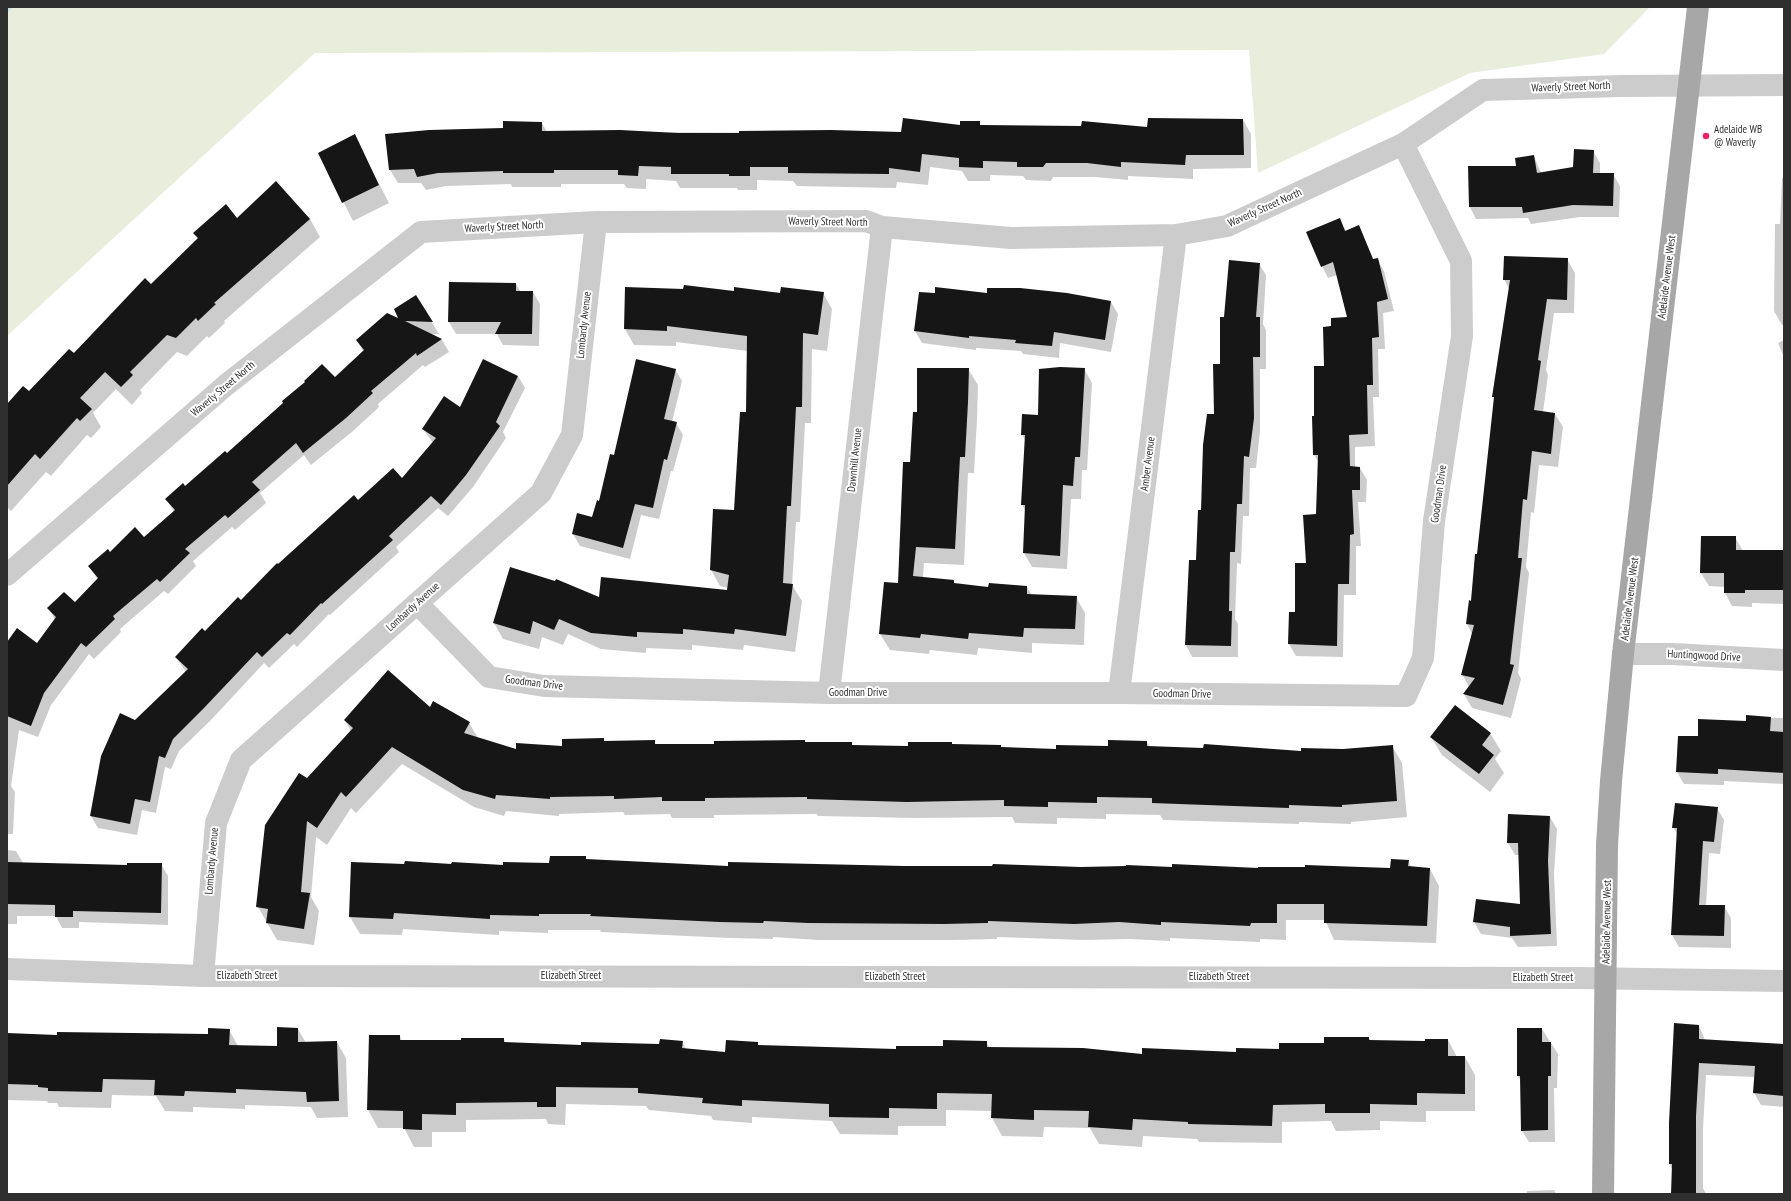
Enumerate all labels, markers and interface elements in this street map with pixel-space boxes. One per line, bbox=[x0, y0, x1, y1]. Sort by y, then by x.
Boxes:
street label: Waverly Street North bbox=[1531, 79, 1611, 95]
place label: Adelaide WB @ Waverly bbox=[1714, 123, 1762, 149]
marker: Adelaide WB @ Waverly bbox=[1701, 131, 1711, 141]
street label: Waverly Street North bbox=[1226, 186, 1304, 230]
street label: Waverly Street North bbox=[788, 215, 868, 229]
street label: Waverly Street North bbox=[464, 218, 544, 236]
street label: Adelaide Avenue West bbox=[1655, 235, 1679, 319]
street label: Lombardy Avenue bbox=[574, 291, 594, 359]
street label: Waverly Street North bbox=[188, 358, 258, 420]
street label: Dawnhill Avenue bbox=[845, 427, 865, 493]
street label: Amber Avenue bbox=[1138, 436, 1158, 492]
street label: Goodman Drive bbox=[1428, 464, 1450, 524]
street label: Adelaide Avenue West bbox=[1618, 557, 1642, 641]
street label: Lombardy Avenue bbox=[384, 580, 442, 634]
street label: Huntingwood Drive bbox=[1667, 647, 1741, 665]
street label: Goodman Drive bbox=[504, 673, 564, 693]
street label: Goodman Drive bbox=[829, 686, 887, 700]
street label: Goodman Drive bbox=[1153, 687, 1211, 701]
street label: Lombardy Avenue bbox=[202, 827, 222, 895]
street label: Adelaide Avenue West bbox=[1600, 880, 1614, 964]
street label: Elizabeth Street bbox=[217, 969, 277, 983]
street label: Elizabeth Street bbox=[541, 969, 601, 983]
street label: Elizabeth Street bbox=[865, 970, 925, 984]
street label: Elizabeth Street bbox=[1189, 970, 1249, 984]
street label: Elizabeth Street bbox=[1513, 971, 1573, 985]

